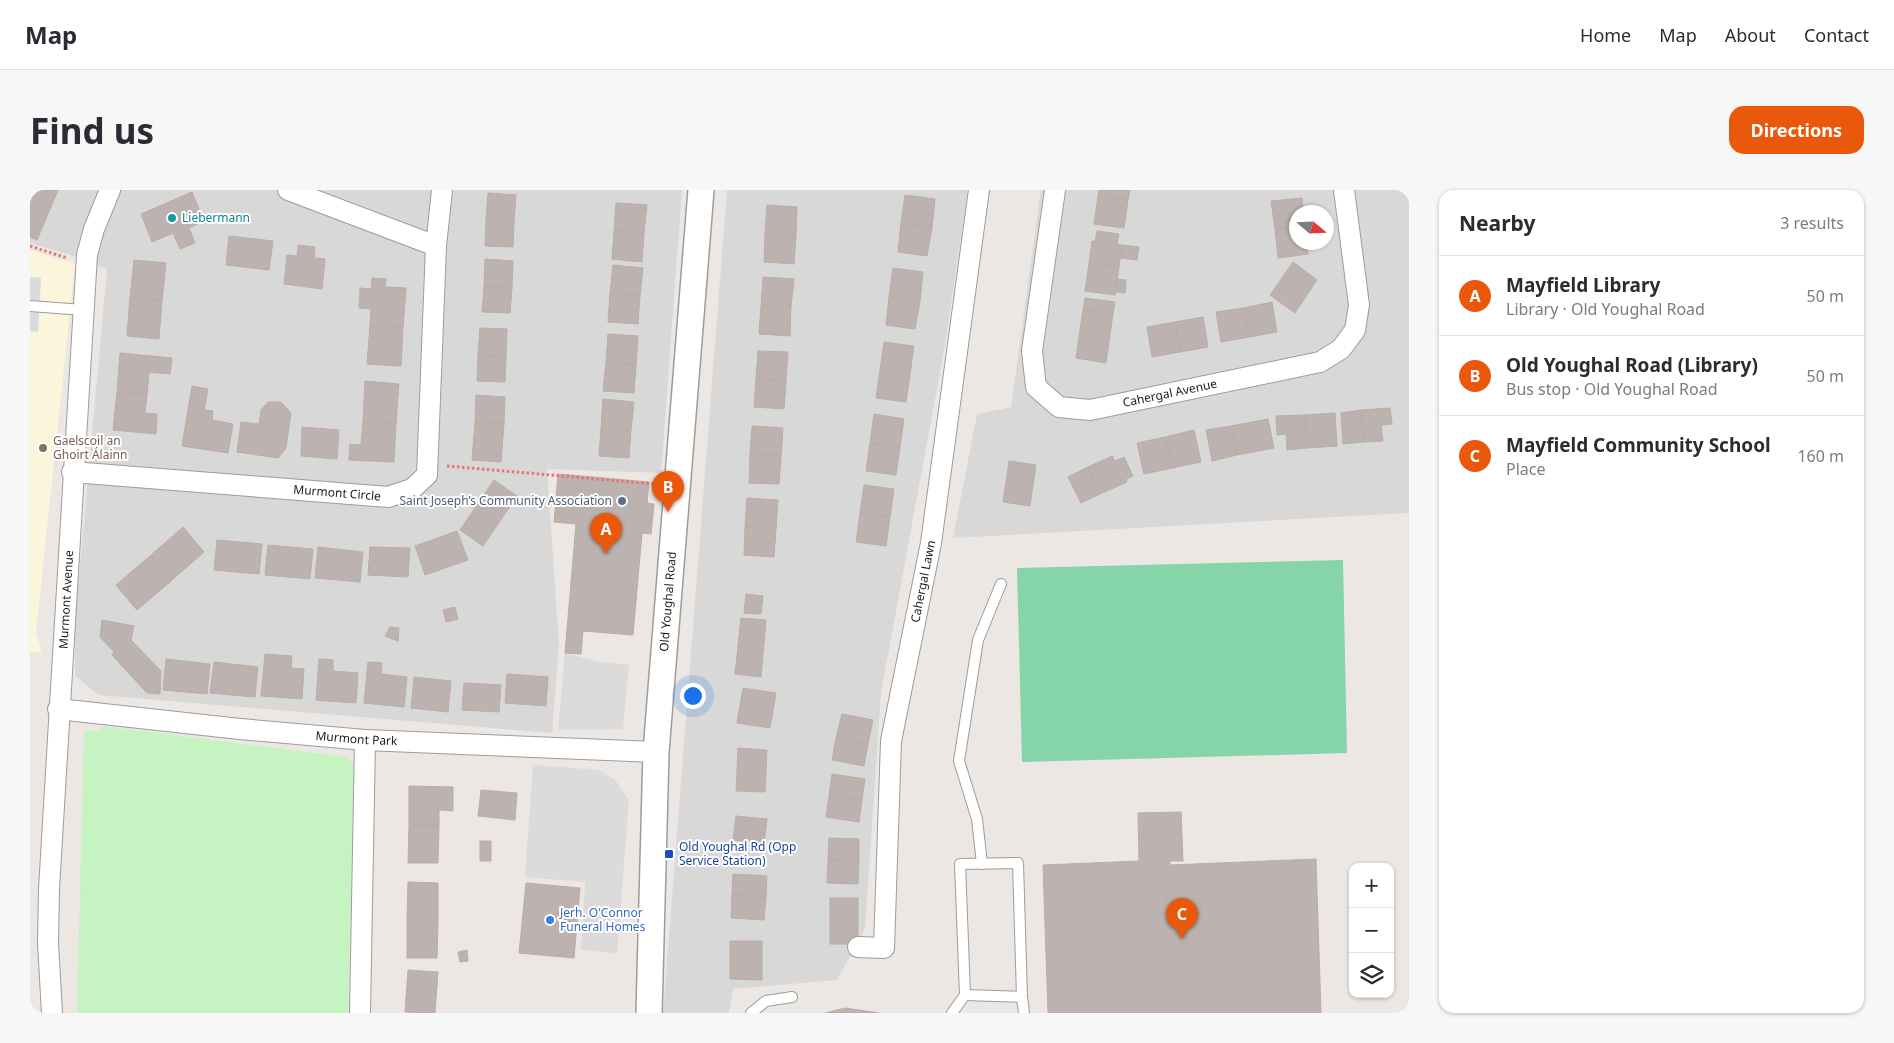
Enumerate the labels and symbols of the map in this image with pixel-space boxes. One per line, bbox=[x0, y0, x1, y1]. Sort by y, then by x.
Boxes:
north arrow bbox=[1289, 205, 1334, 250]
place label: Liebermann bbox=[182, 209, 250, 226]
marker: Liebermann bbox=[166, 212, 178, 224]
street label: Cahergal Avenue bbox=[1121, 375, 1219, 411]
place label: Gaelscoil an Ghoirt Álainn bbox=[53, 432, 127, 463]
marker: Gaelscoil an Ghoirt Álainn bbox=[37, 442, 49, 454]
pin: B bbox=[652, 471, 684, 512]
street label: Murmont Circle bbox=[293, 481, 382, 504]
place label: Saint Joseph’s Community Association bbox=[399, 492, 612, 509]
marker: Saint Joseph’s Community Association bbox=[616, 495, 628, 507]
pin: A bbox=[590, 513, 622, 554]
street label: Cahergal Lawn bbox=[906, 539, 939, 624]
street label: Murmont Avenue bbox=[54, 550, 77, 649]
street label: Old Youghal Road bbox=[655, 551, 680, 652]
your location bbox=[680, 683, 706, 709]
street label: Murmont Park bbox=[315, 727, 398, 749]
place label: Old Youghal Rd (Opp Service Station) bbox=[679, 838, 796, 869]
marker: Old Youghal Rd (Opp Service Station) bbox=[663, 848, 675, 860]
pin: C bbox=[1166, 898, 1198, 939]
place label: Jerh. O'Connor Funeral Homes bbox=[559, 904, 646, 935]
marker: Jerh. O'Connor Funeral Homes bbox=[544, 914, 556, 926]

